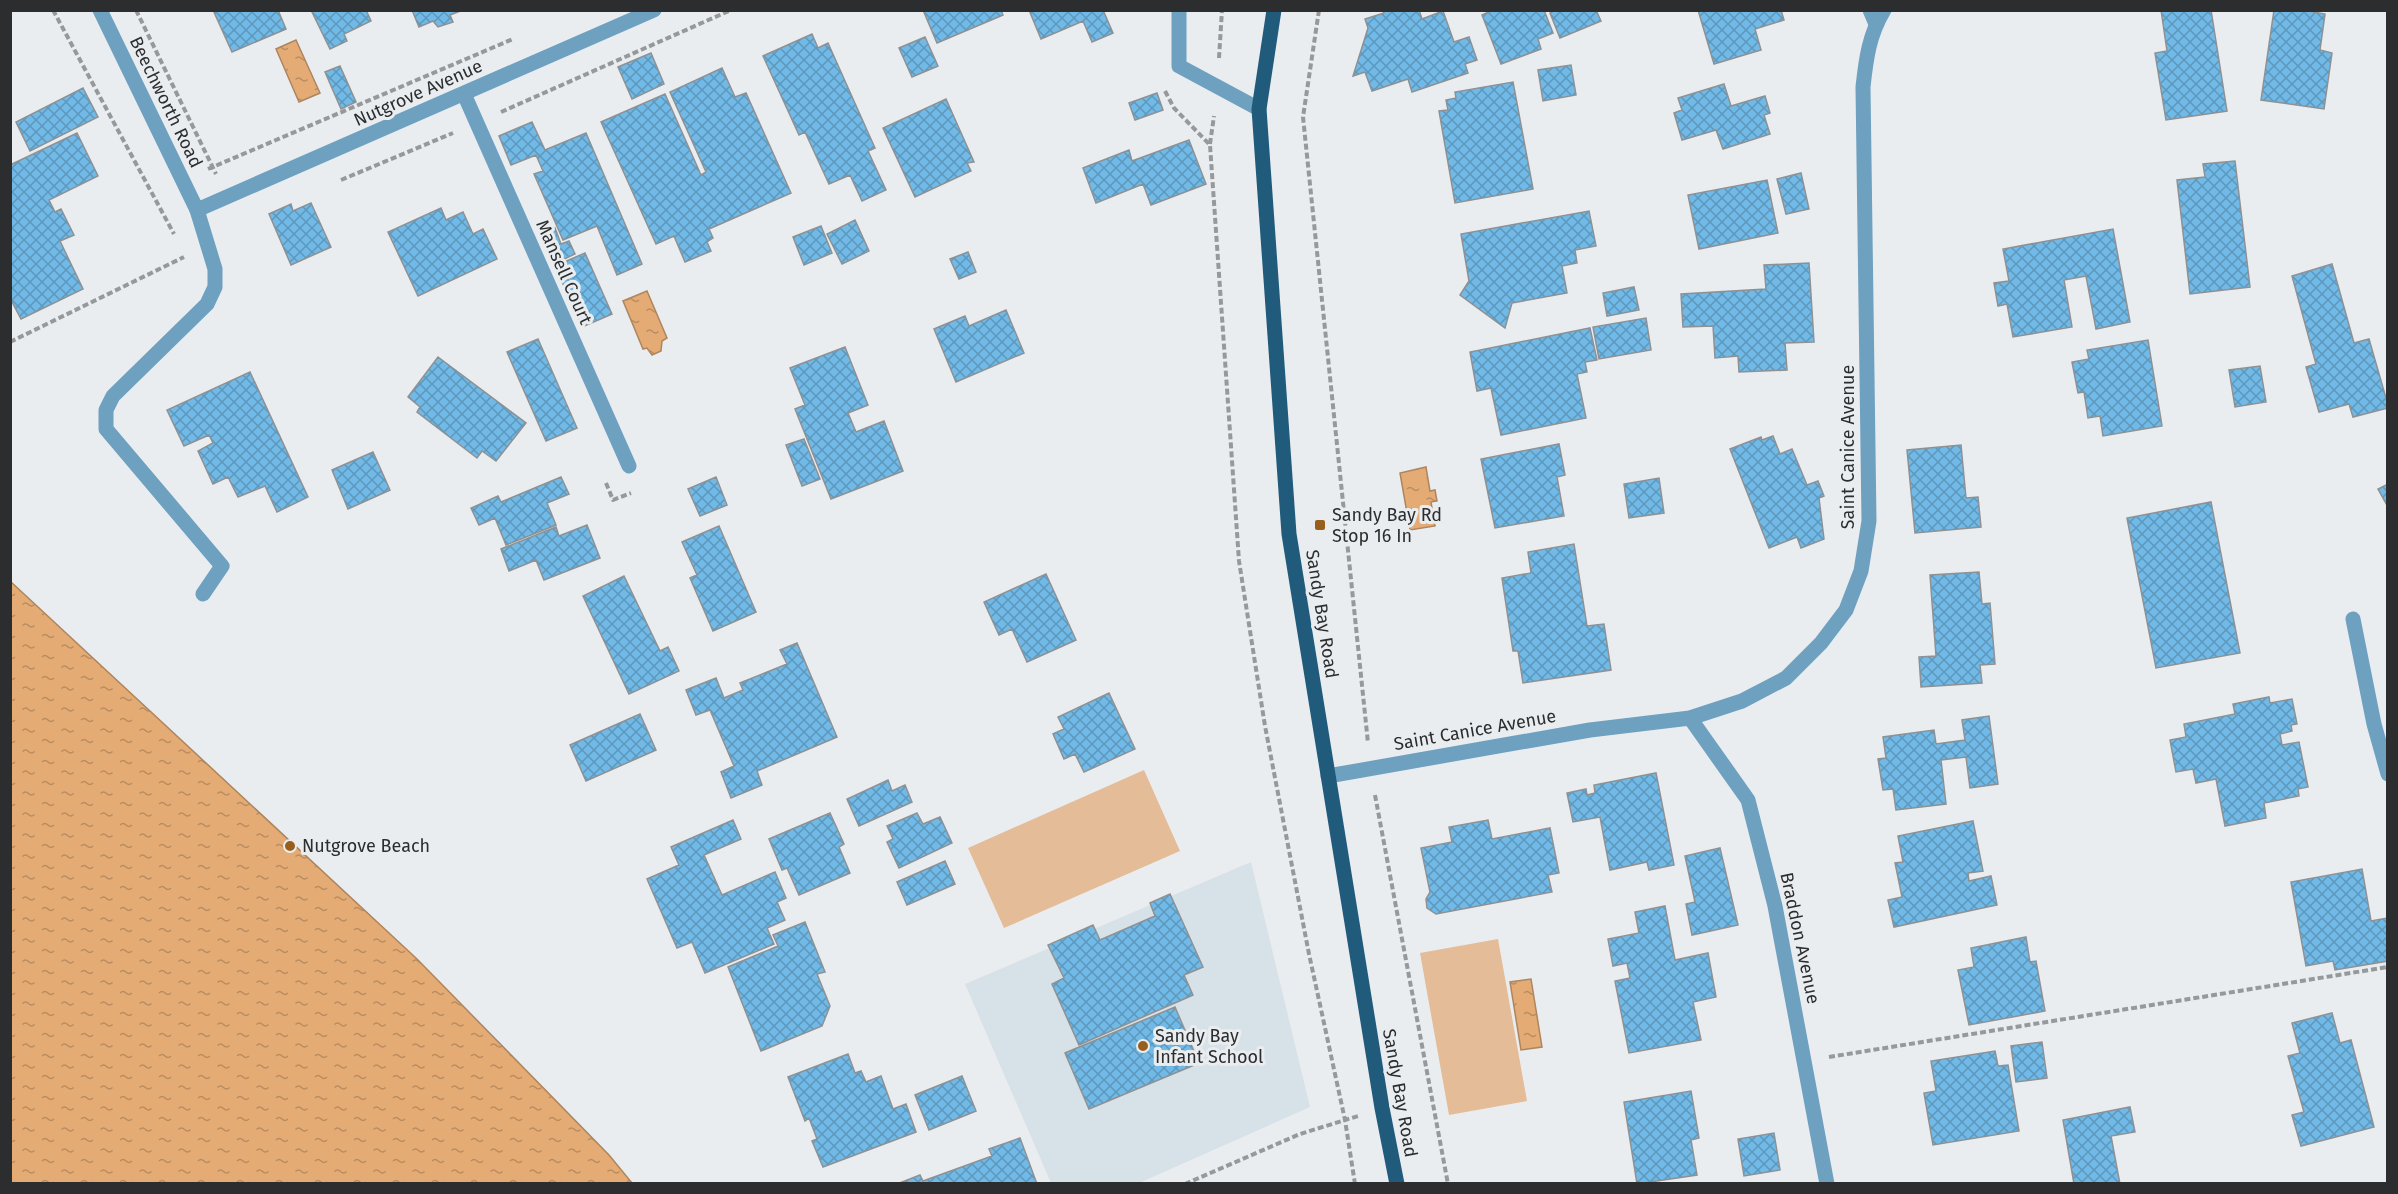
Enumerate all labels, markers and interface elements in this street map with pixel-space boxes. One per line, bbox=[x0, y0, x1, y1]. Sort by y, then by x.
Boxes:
street label: Beechworth Road bbox=[125, 33, 207, 171]
street label: Nutgrove Avenue bbox=[350, 55, 486, 131]
street label: Mansell Court bbox=[531, 216, 597, 328]
street label: Saint Canice Avenue bbox=[1837, 365, 1859, 529]
place label: Sandy Bay Rd Stop 16 In bbox=[1332, 504, 1442, 547]
marker: Sandy Bay Rd Stop 16 In bbox=[1313, 518, 1327, 532]
street label: Sandy Bay Road bbox=[1301, 548, 1343, 680]
street label: Saint Canice Avenue bbox=[1392, 705, 1558, 755]
place label: Nutgrove Beach bbox=[302, 835, 430, 857]
marker: Nutgrove Beach bbox=[283, 839, 297, 853]
street label: Braddon Avenue bbox=[1775, 870, 1825, 1006]
place label: Sandy Bay Infant School bbox=[1155, 1025, 1263, 1068]
street label: Sandy Bay Road bbox=[1378, 1027, 1422, 1159]
marker: Sandy Bay Infant School bbox=[1136, 1039, 1150, 1053]

